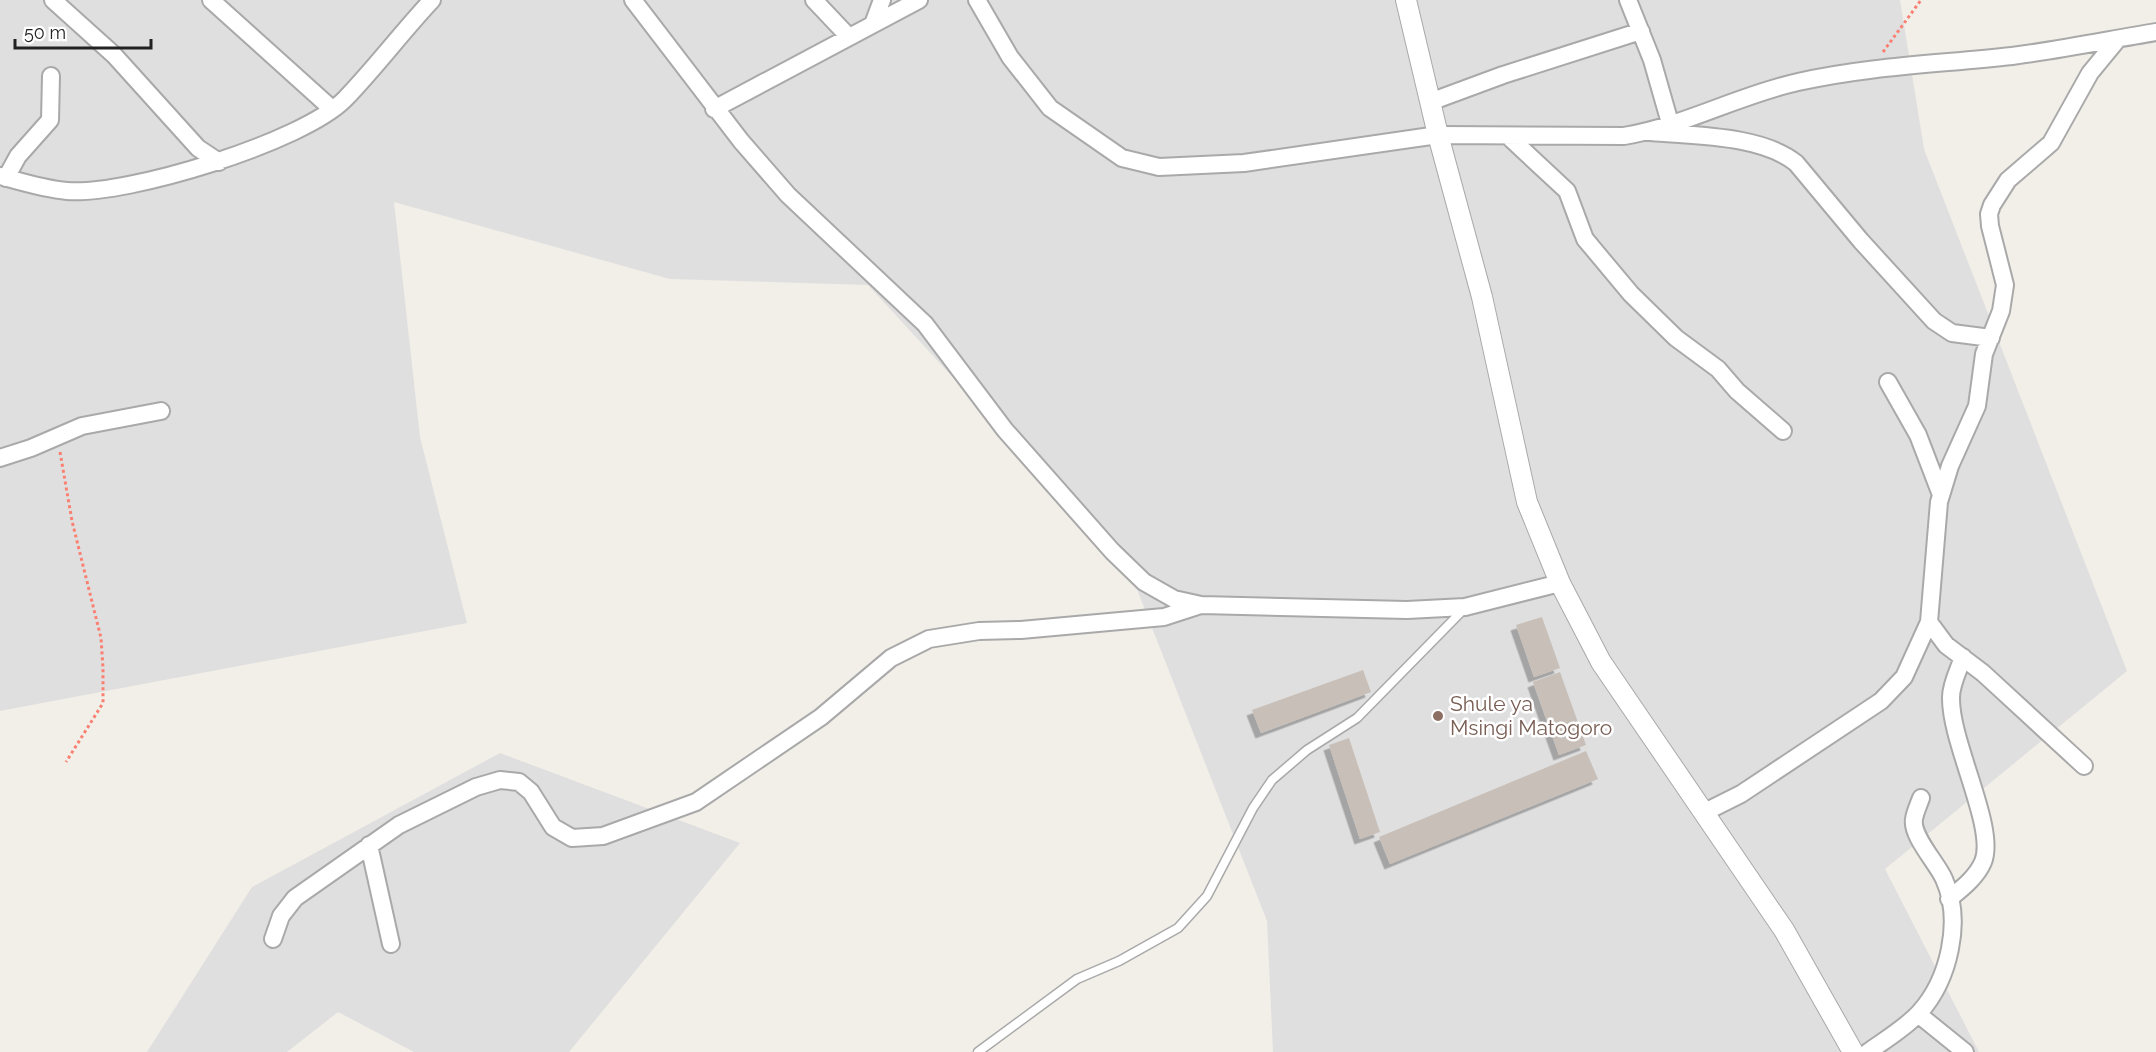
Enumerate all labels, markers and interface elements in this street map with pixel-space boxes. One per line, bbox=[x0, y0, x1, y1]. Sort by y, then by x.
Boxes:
scale bar bbox=[15, 12, 152, 50]
text: 50 m bbox=[24, 22, 66, 43]
place label: Shule ya Msingi Matogoro bbox=[1450, 691, 1612, 740]
marker: Shule ya Msingi Matogoro bbox=[1431, 709, 1445, 723]

